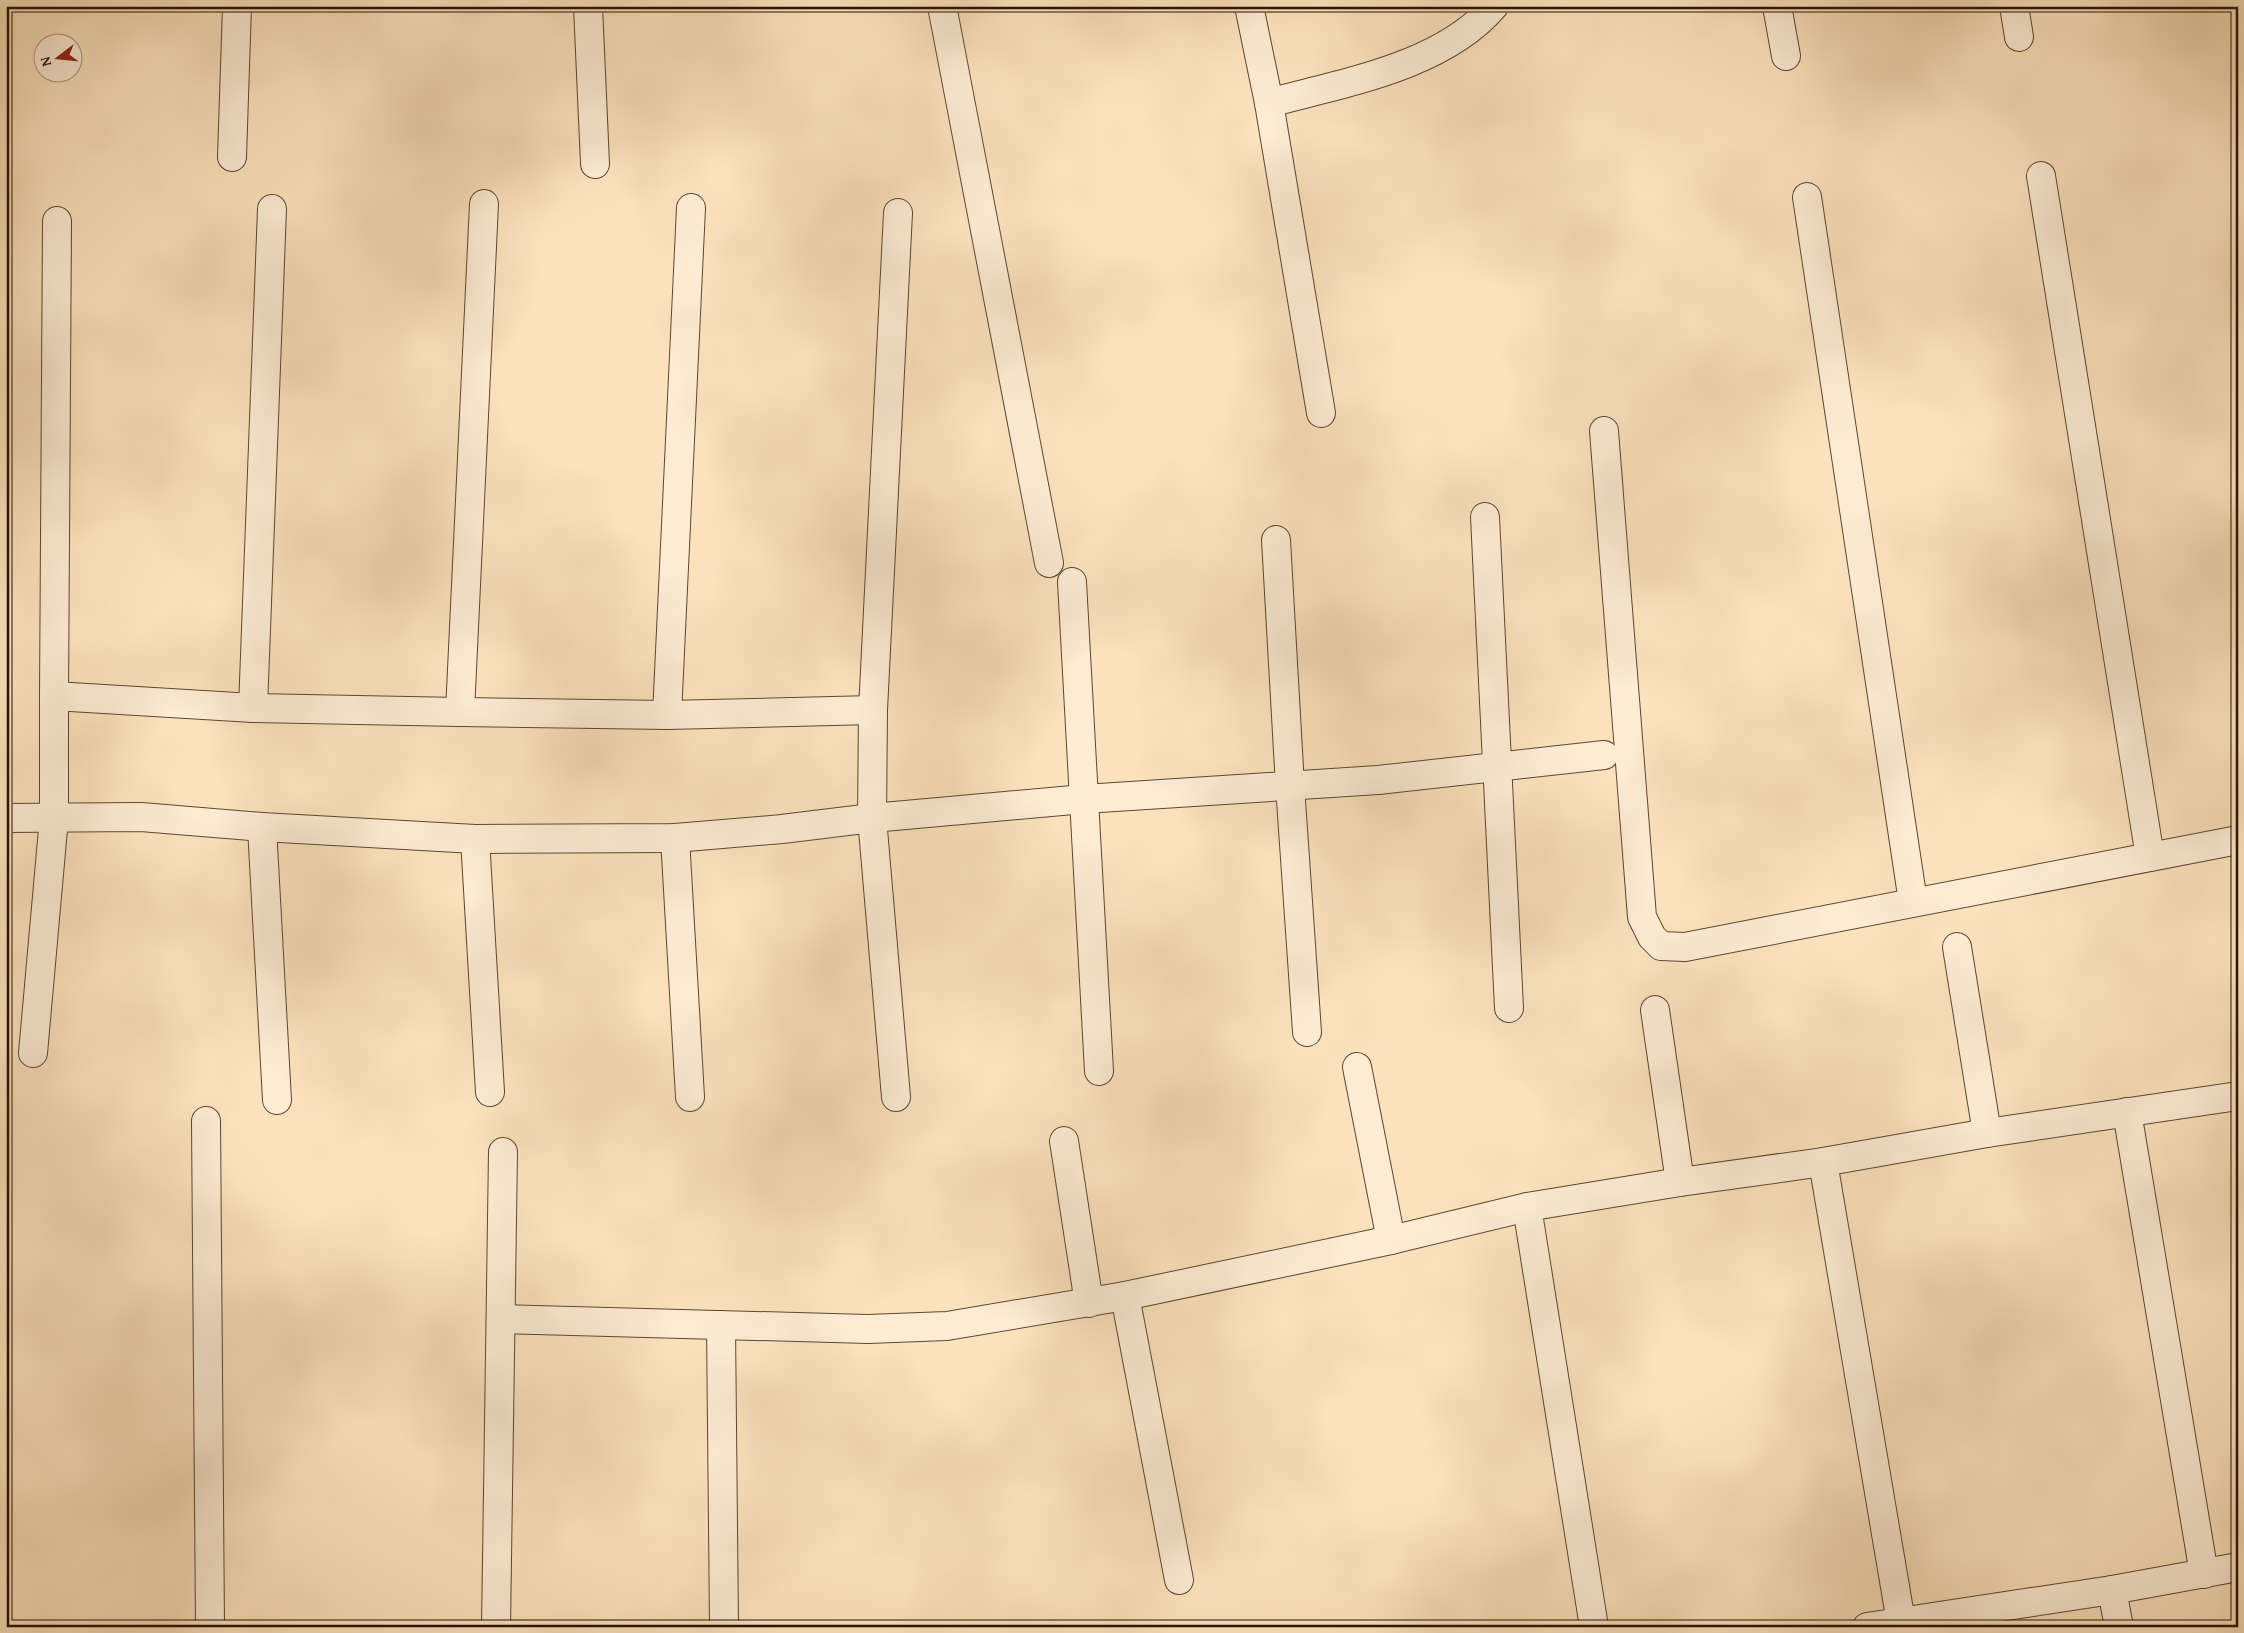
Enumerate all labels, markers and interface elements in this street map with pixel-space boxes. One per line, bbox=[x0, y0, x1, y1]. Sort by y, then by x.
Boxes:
north arrow bbox=[32, 32, 82, 82]
text: N bbox=[34, 54, 56, 69]

